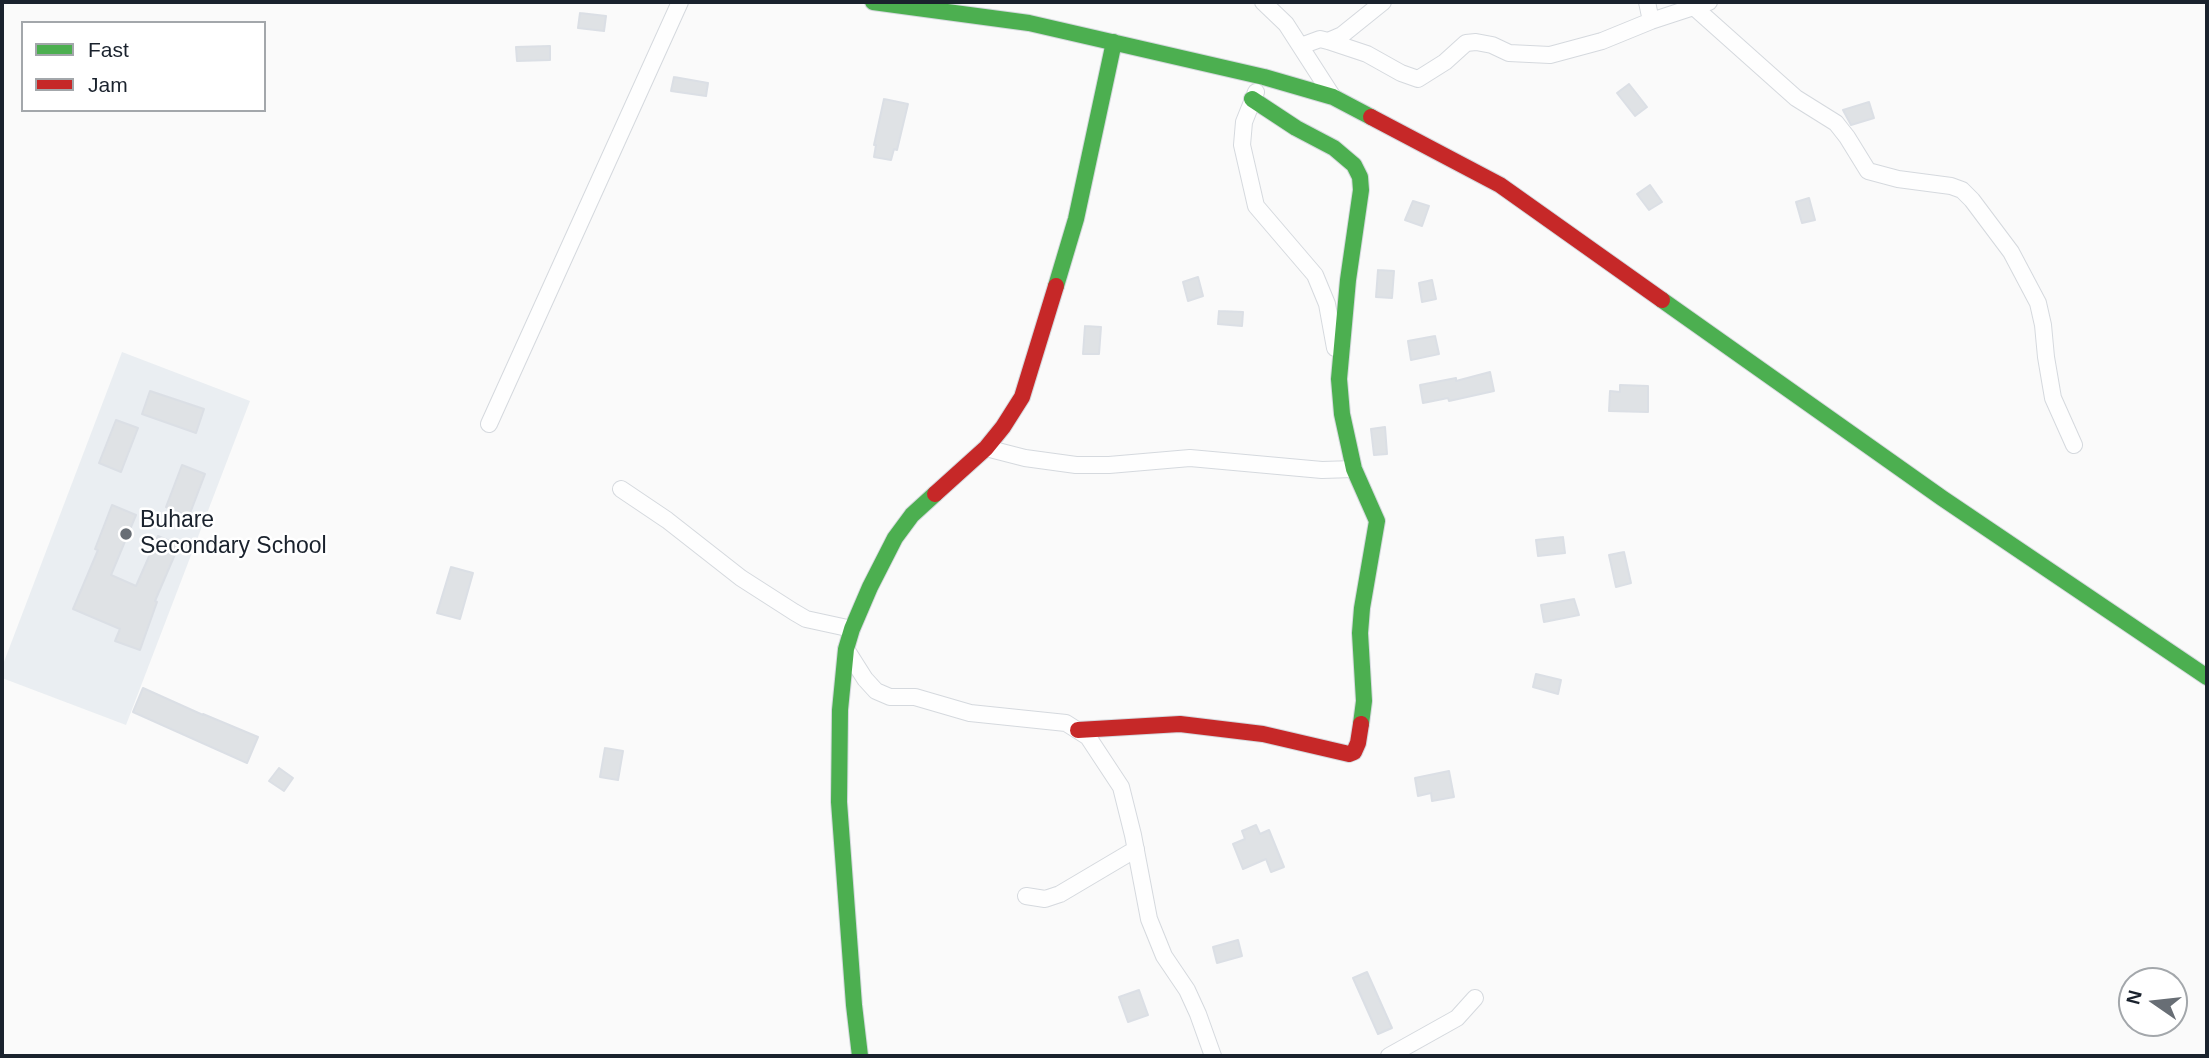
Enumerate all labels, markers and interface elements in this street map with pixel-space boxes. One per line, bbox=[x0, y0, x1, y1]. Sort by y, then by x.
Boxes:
legend bbox=[21, 21, 266, 112]
text: Fast bbox=[88, 38, 129, 61]
text: Jam bbox=[88, 73, 128, 96]
place label: Buhare Secondary School bbox=[140, 507, 327, 561]
marker: Buhare Secondary School bbox=[118, 526, 134, 542]
north arrow bbox=[2118, 967, 2188, 1037]
text: N bbox=[2122, 988, 2146, 1006]

